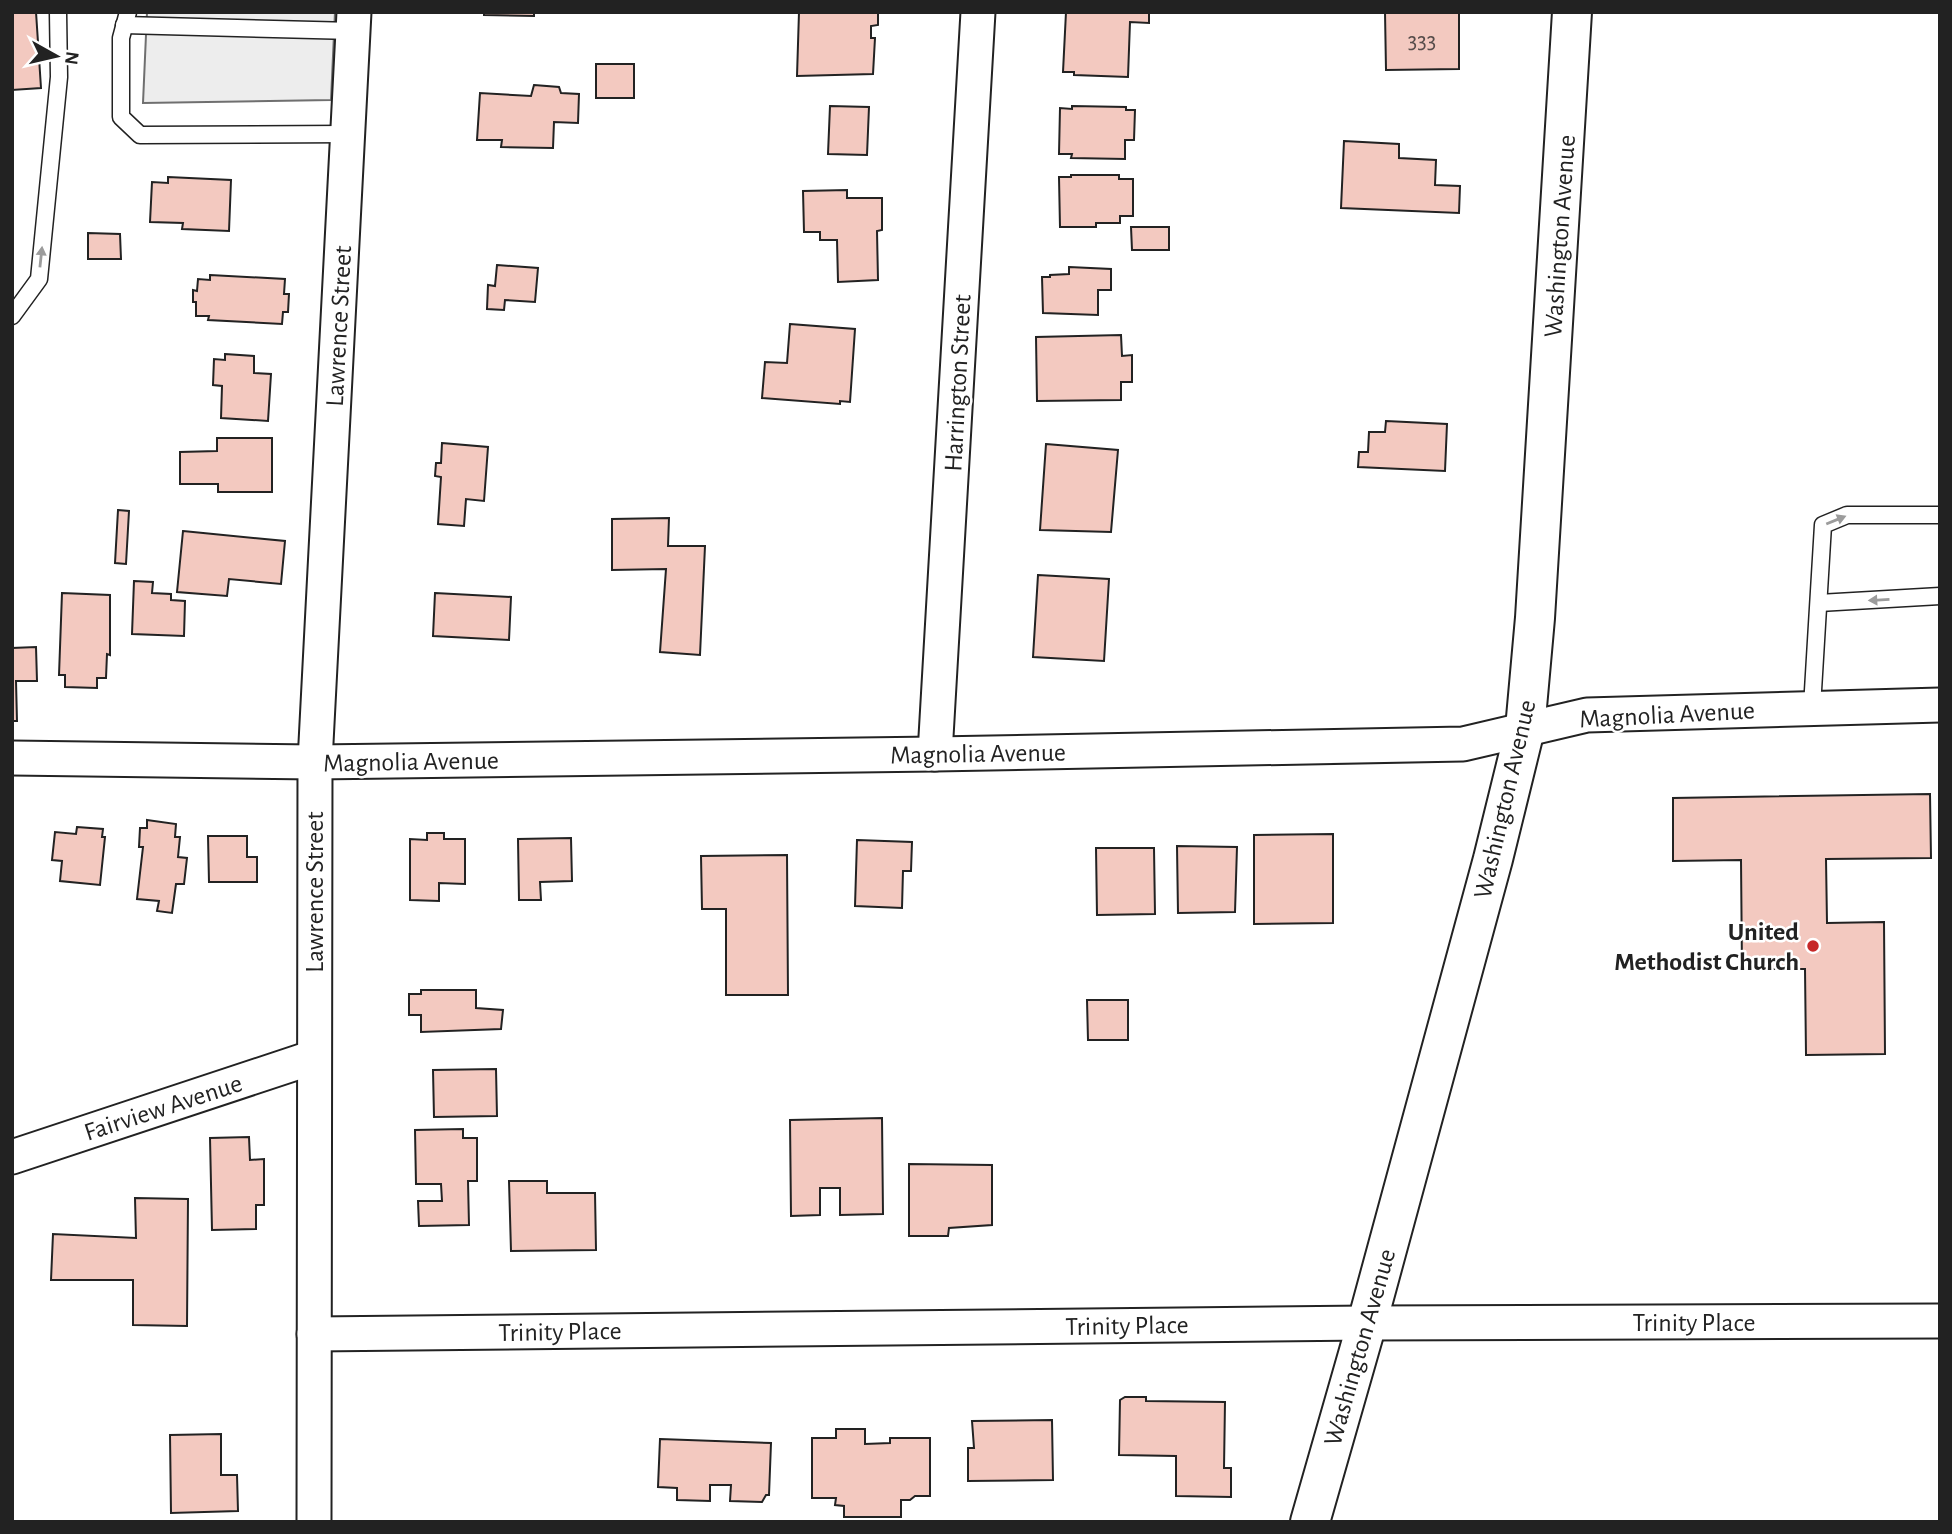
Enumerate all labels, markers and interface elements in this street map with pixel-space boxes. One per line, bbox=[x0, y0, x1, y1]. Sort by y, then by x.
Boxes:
north arrow bbox=[21, 21, 91, 91]
house number: 333 bbox=[1408, 30, 1436, 53]
text: N bbox=[61, 50, 82, 66]
street label: Washington Avenue bbox=[1540, 134, 1580, 338]
street label: Lawrence Street bbox=[322, 245, 356, 407]
one-way arrow bbox=[36, 246, 47, 268]
street label: Harrington Street bbox=[940, 294, 976, 472]
one-way arrow bbox=[1826, 514, 1847, 525]
one-way arrow bbox=[1868, 594, 1890, 605]
street label: Washington Avenue bbox=[1469, 697, 1541, 901]
street label: Magnolia Avenue bbox=[1579, 697, 1756, 733]
street label: Magnolia Avenue bbox=[890, 739, 1066, 769]
street label: Magnolia Avenue bbox=[323, 747, 499, 777]
street label: Lawrence Street bbox=[302, 811, 328, 973]
place label: United Methodist Church bbox=[1614, 919, 1799, 975]
marker: United Methodist Church bbox=[1805, 938, 1821, 954]
street label: Fairview Avenue bbox=[81, 1070, 246, 1146]
street label: Washington Avenue bbox=[1319, 1246, 1400, 1449]
street label: Trinity Place bbox=[1632, 1310, 1756, 1336]
street label: Trinity Place bbox=[1065, 1312, 1189, 1340]
street label: Trinity Place bbox=[498, 1318, 622, 1346]

